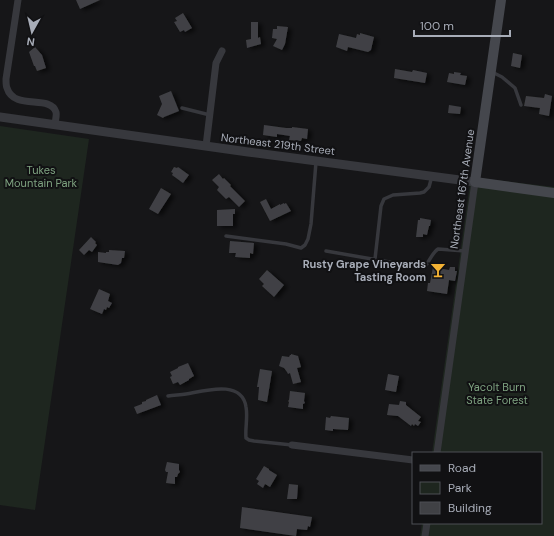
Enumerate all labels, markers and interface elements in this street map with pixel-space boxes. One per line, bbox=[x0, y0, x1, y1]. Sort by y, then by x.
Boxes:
north arrow bbox=[12, 12, 52, 52]
scale bar bbox=[414, 12, 510, 38]
text: 100 m bbox=[420, 18, 454, 34]
text: N bbox=[26, 34, 36, 49]
street label: Northeast 167th Avenue bbox=[447, 128, 477, 250]
street label: Northeast 219th Street bbox=[220, 130, 336, 158]
park label: Tukes Mountain Park bbox=[5, 163, 78, 190]
place label: Rusty Grape Vineyards Tasting Room bbox=[303, 257, 426, 284]
bar icon: Rusty Grape Vineyards Tasting Room bbox=[429, 261, 447, 279]
park label: Yacolt Burn State Forest bbox=[466, 380, 528, 407]
legend bbox=[412, 452, 542, 524]
text: Road bbox=[448, 460, 476, 476]
text: Park bbox=[448, 480, 472, 496]
text: Building bbox=[448, 500, 492, 516]

